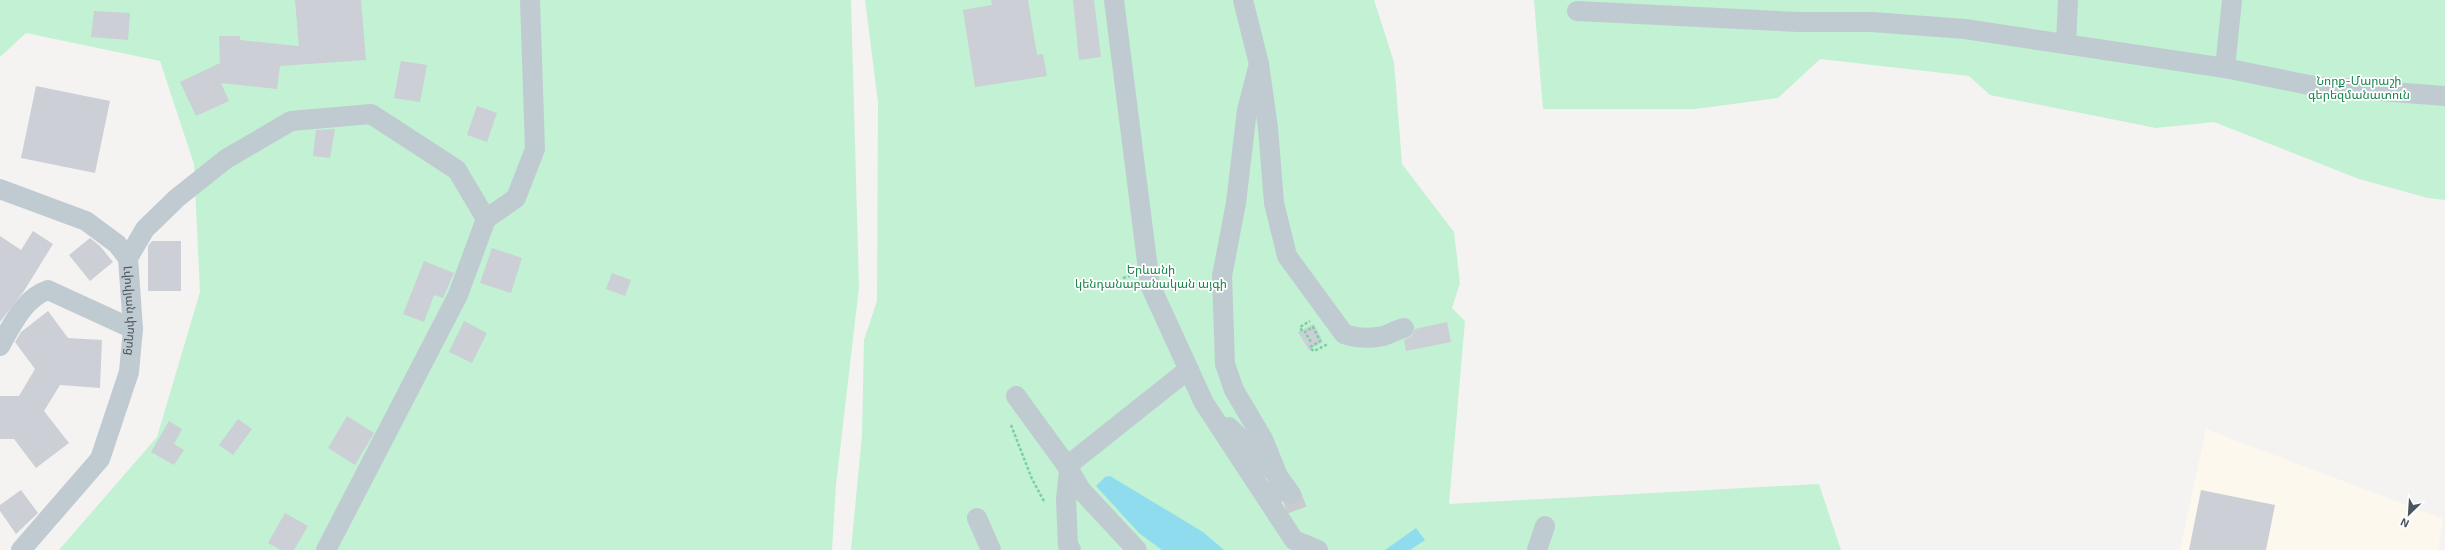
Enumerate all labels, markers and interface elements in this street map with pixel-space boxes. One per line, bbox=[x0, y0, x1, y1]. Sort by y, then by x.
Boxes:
park label: Նորք-Մարաշի գերեզմանատուն bbox=[2308, 73, 2410, 102]
park label: Երևանի կենդանաբանական այգի bbox=[1075, 262, 1227, 291]
street label: Լվովյան փողոց bbox=[121, 265, 140, 356]
north arrow bbox=[2389, 494, 2429, 534]
text: N bbox=[2398, 516, 2411, 531]

